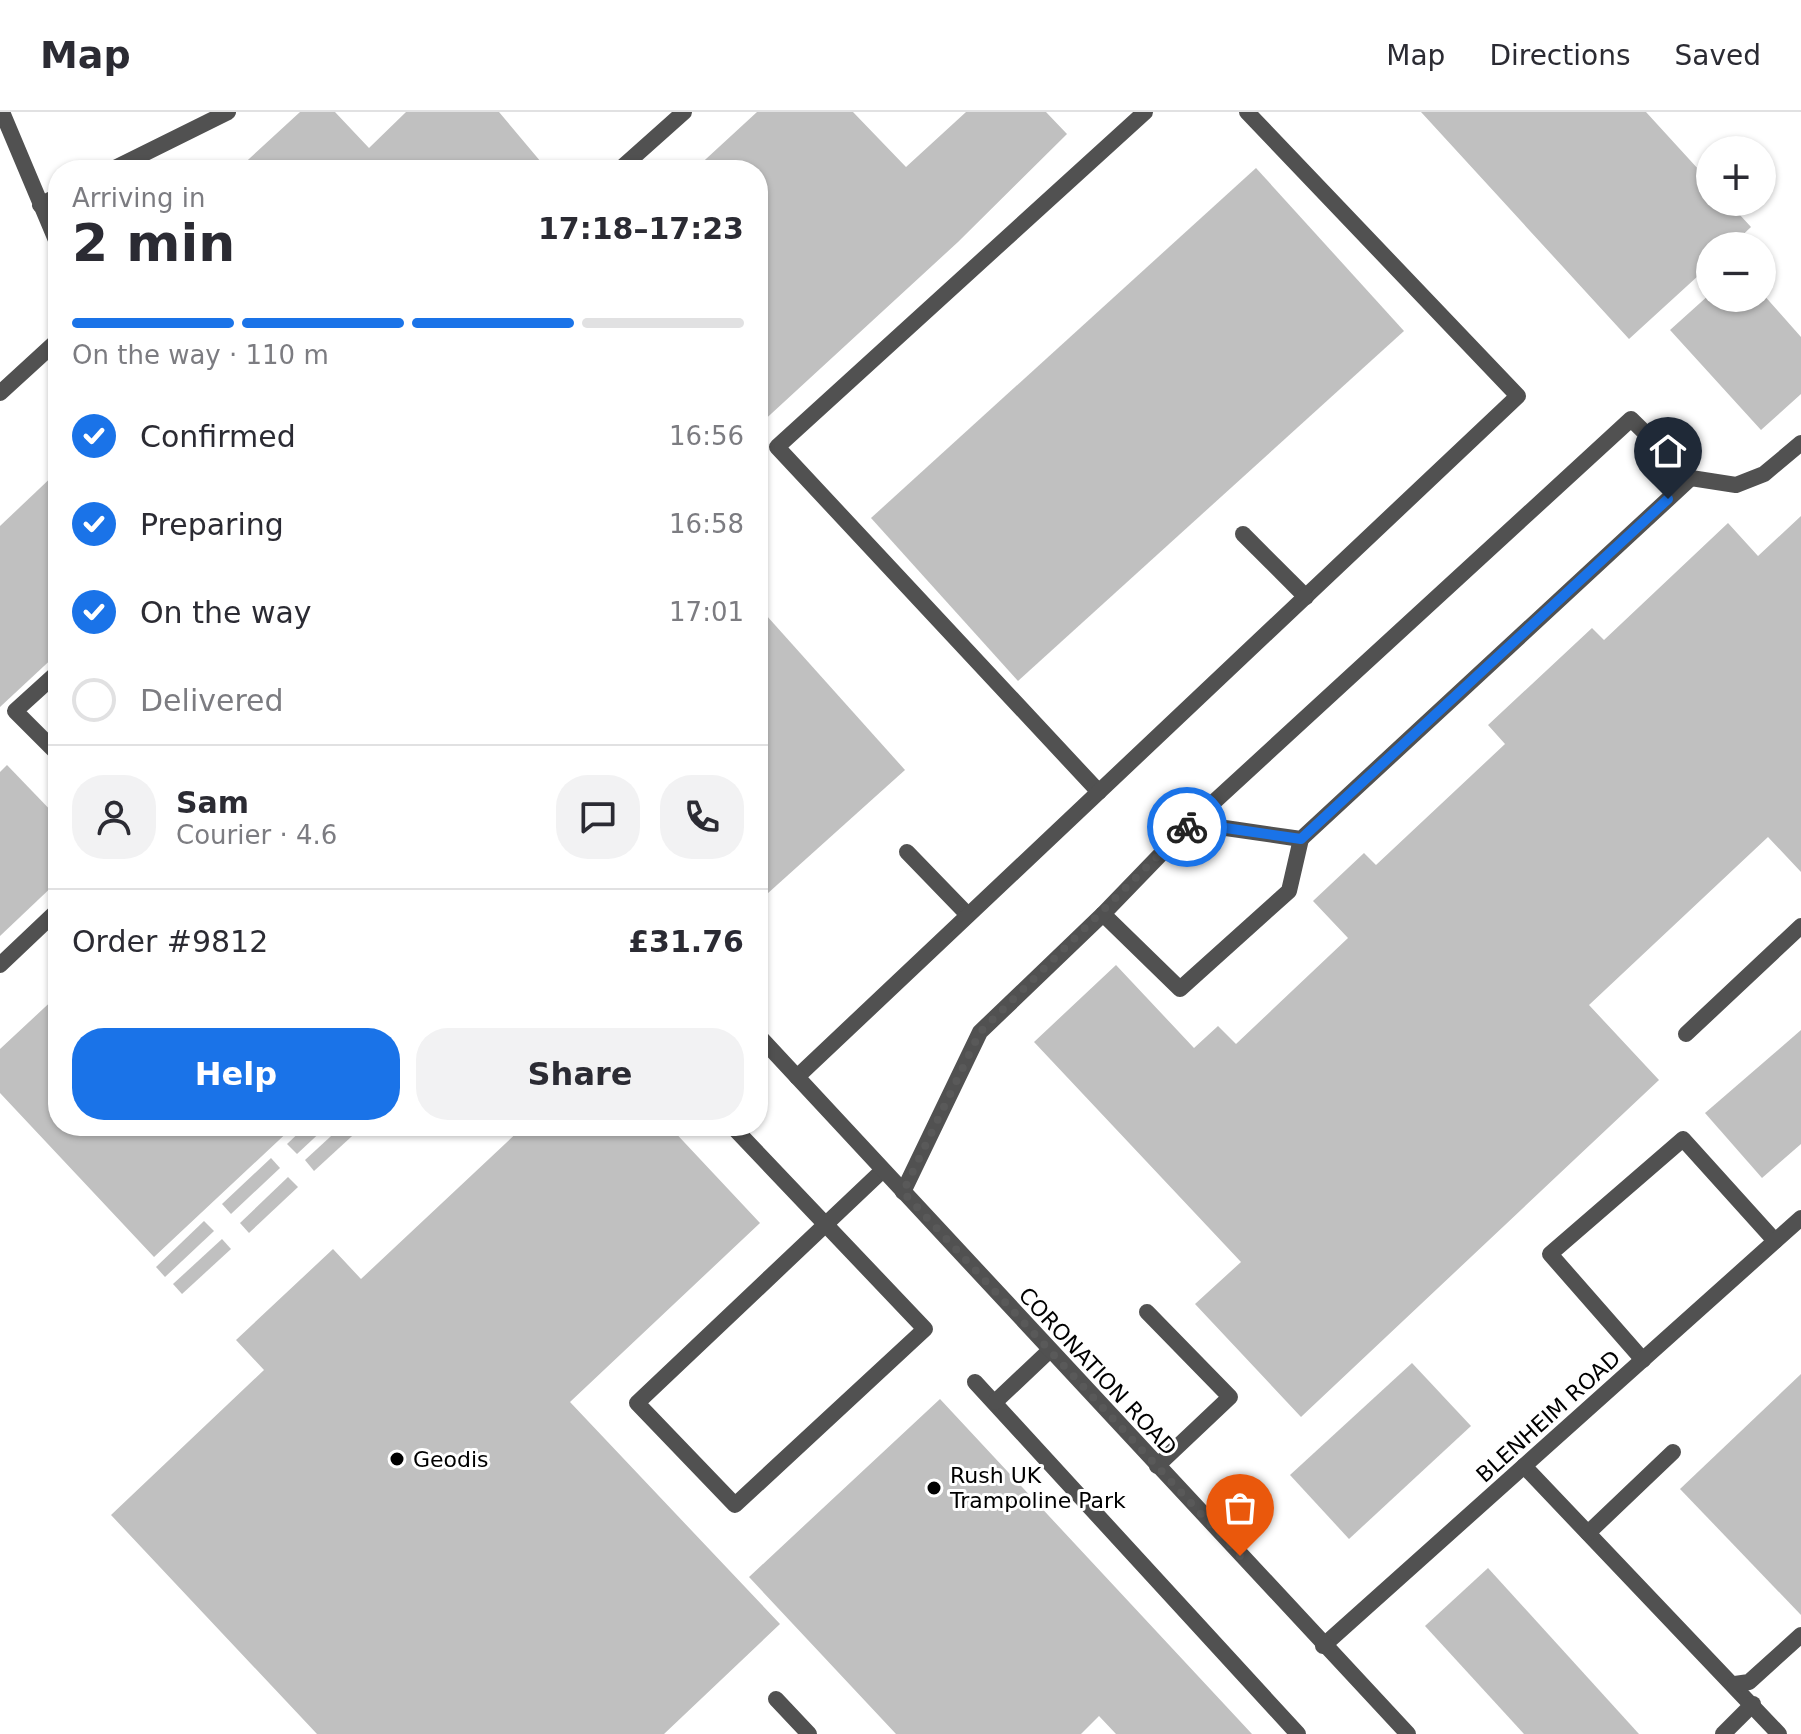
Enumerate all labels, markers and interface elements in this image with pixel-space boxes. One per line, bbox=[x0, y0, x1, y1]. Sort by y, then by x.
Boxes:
text: Map bbox=[40, 33, 131, 77]
text: Map bbox=[1386, 39, 1445, 72]
text: Directions bbox=[1489, 39, 1630, 72]
text: Saved bbox=[1674, 39, 1761, 72]
map controls bbox=[1696, 136, 1776, 312]
button: + bbox=[1696, 136, 1776, 216]
text: Arriving in bbox=[72, 183, 206, 213]
text: 17:18–17:23 bbox=[538, 211, 744, 246]
text: 2 min bbox=[72, 213, 235, 273]
button: − bbox=[1696, 232, 1776, 312]
text: On the way · 110 m bbox=[72, 340, 329, 370]
icon: check bbox=[72, 414, 116, 458]
pin bbox=[1634, 417, 1702, 499]
text: Confirmed bbox=[140, 419, 296, 454]
text: 16:56 bbox=[669, 421, 744, 451]
icon: home bbox=[1646, 429, 1690, 473]
icon: check bbox=[72, 502, 116, 546]
text: Preparing bbox=[140, 507, 284, 542]
text: 16:58 bbox=[669, 509, 744, 539]
icon: check bbox=[72, 590, 116, 634]
text: On the way bbox=[140, 595, 312, 630]
text: 17:01 bbox=[669, 597, 744, 627]
text: Delivered bbox=[140, 683, 284, 718]
button: person bbox=[72, 775, 156, 859]
button: chat bbox=[556, 775, 640, 859]
button: phone bbox=[660, 775, 744, 859]
text: Sam bbox=[176, 785, 249, 820]
courier bbox=[1147, 787, 1227, 867]
icon: bike bbox=[1165, 805, 1209, 849]
text: Courier · 4.6 bbox=[176, 820, 337, 850]
text: Order #9812 bbox=[72, 924, 268, 959]
text: £31.76 bbox=[628, 924, 744, 959]
button: Help bbox=[72, 1028, 400, 1120]
button: Share bbox=[416, 1028, 744, 1120]
street label: CORONATION ROAD bbox=[1013, 1282, 1182, 1460]
street label: BLENHEIM ROAD bbox=[1471, 1345, 1625, 1487]
place label: Geodis bbox=[413, 1447, 489, 1472]
marker: Geodis bbox=[388, 1450, 406, 1468]
place label: Rush UK Trampoline Park bbox=[949, 1463, 1126, 1513]
pin bbox=[1206, 1474, 1274, 1556]
marker: Rush UK Trampoline Park bbox=[925, 1479, 943, 1497]
icon: bag bbox=[1218, 1486, 1262, 1530]

